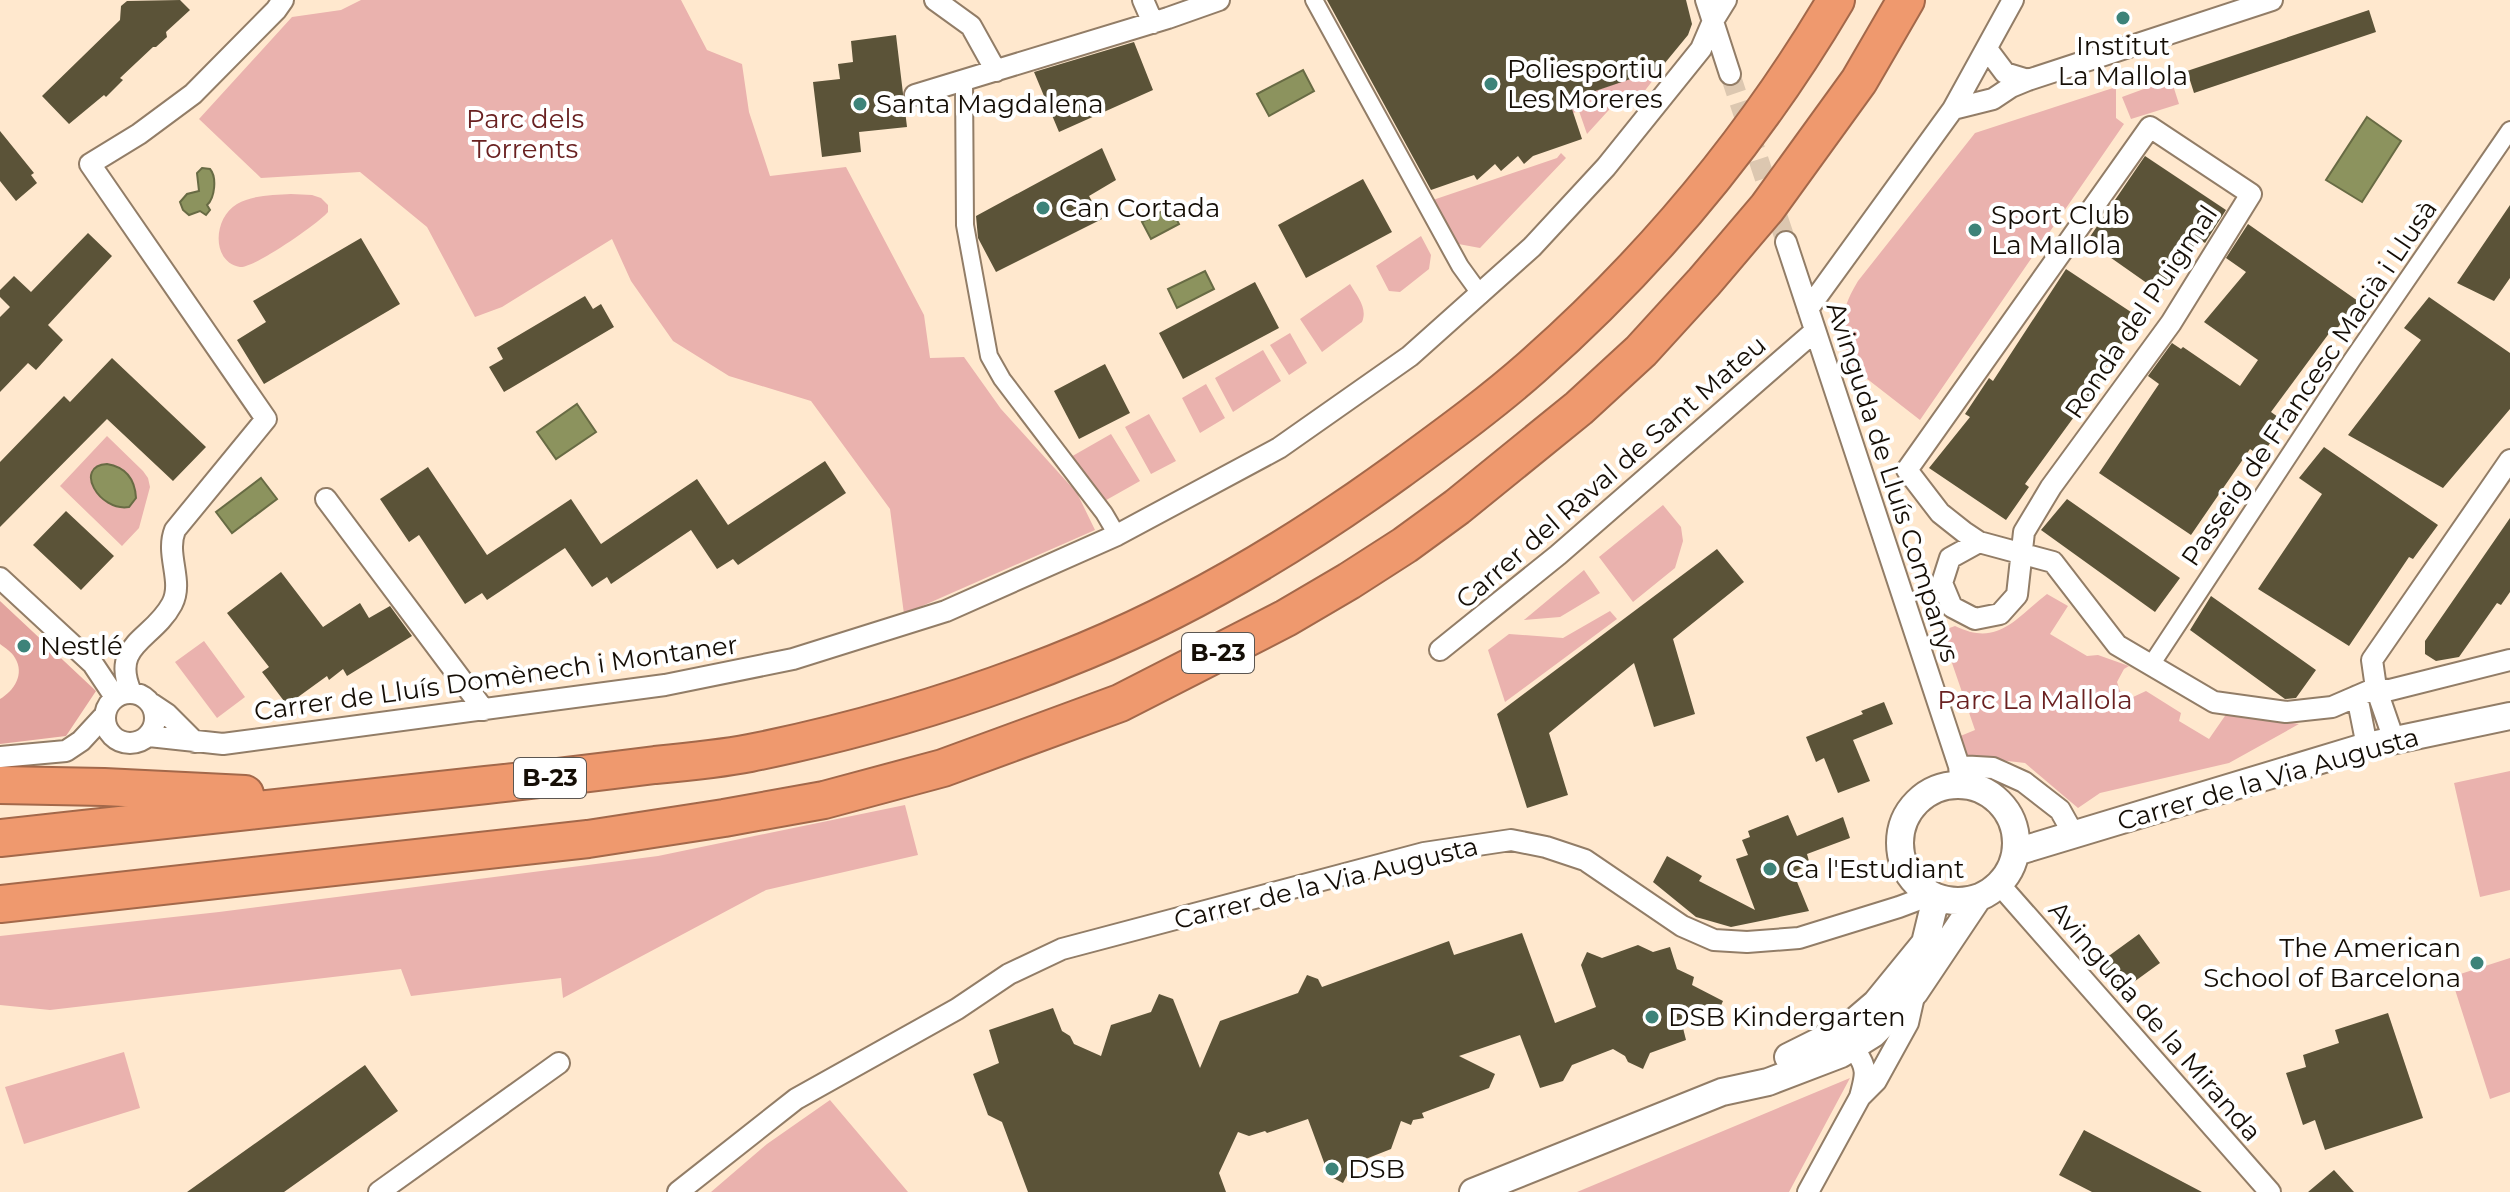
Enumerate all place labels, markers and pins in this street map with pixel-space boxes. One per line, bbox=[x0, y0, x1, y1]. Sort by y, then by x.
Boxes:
marker: Institut La Mallola bbox=[2114, 9, 2132, 27]
place label: Institut La Mallola bbox=[2058, 30, 2188, 92]
place label: Poliesportiu Les Moreres bbox=[1507, 53, 1664, 115]
marker: Poliesportiu Les Moreres bbox=[1482, 75, 1500, 93]
place label: Santa Magdalena bbox=[876, 88, 1104, 120]
marker: Santa Magdalena bbox=[851, 95, 869, 113]
place label: Can Cortada bbox=[1059, 192, 1220, 224]
marker: Can Cortada bbox=[1034, 199, 1052, 217]
place label: Sport Club La Mallola bbox=[1991, 199, 2130, 261]
marker: Sport Club La Mallola bbox=[1966, 221, 1984, 239]
place label: Nestlé bbox=[40, 630, 123, 662]
marker: Nestlé bbox=[15, 637, 33, 655]
place label: Ca l'Estudiant bbox=[1786, 853, 1965, 885]
marker: Ca l'Estudiant bbox=[1761, 860, 1779, 878]
place label: The American School of Barcelona bbox=[2203, 932, 2461, 994]
marker: The American School of Barcelona bbox=[2468, 954, 2486, 972]
place label: DSB Kindergarten bbox=[1668, 1001, 1906, 1033]
marker: DSB Kindergarten bbox=[1643, 1008, 1661, 1026]
place label: DSB bbox=[1348, 1153, 1405, 1185]
marker: DSB bbox=[1323, 1160, 1341, 1178]

